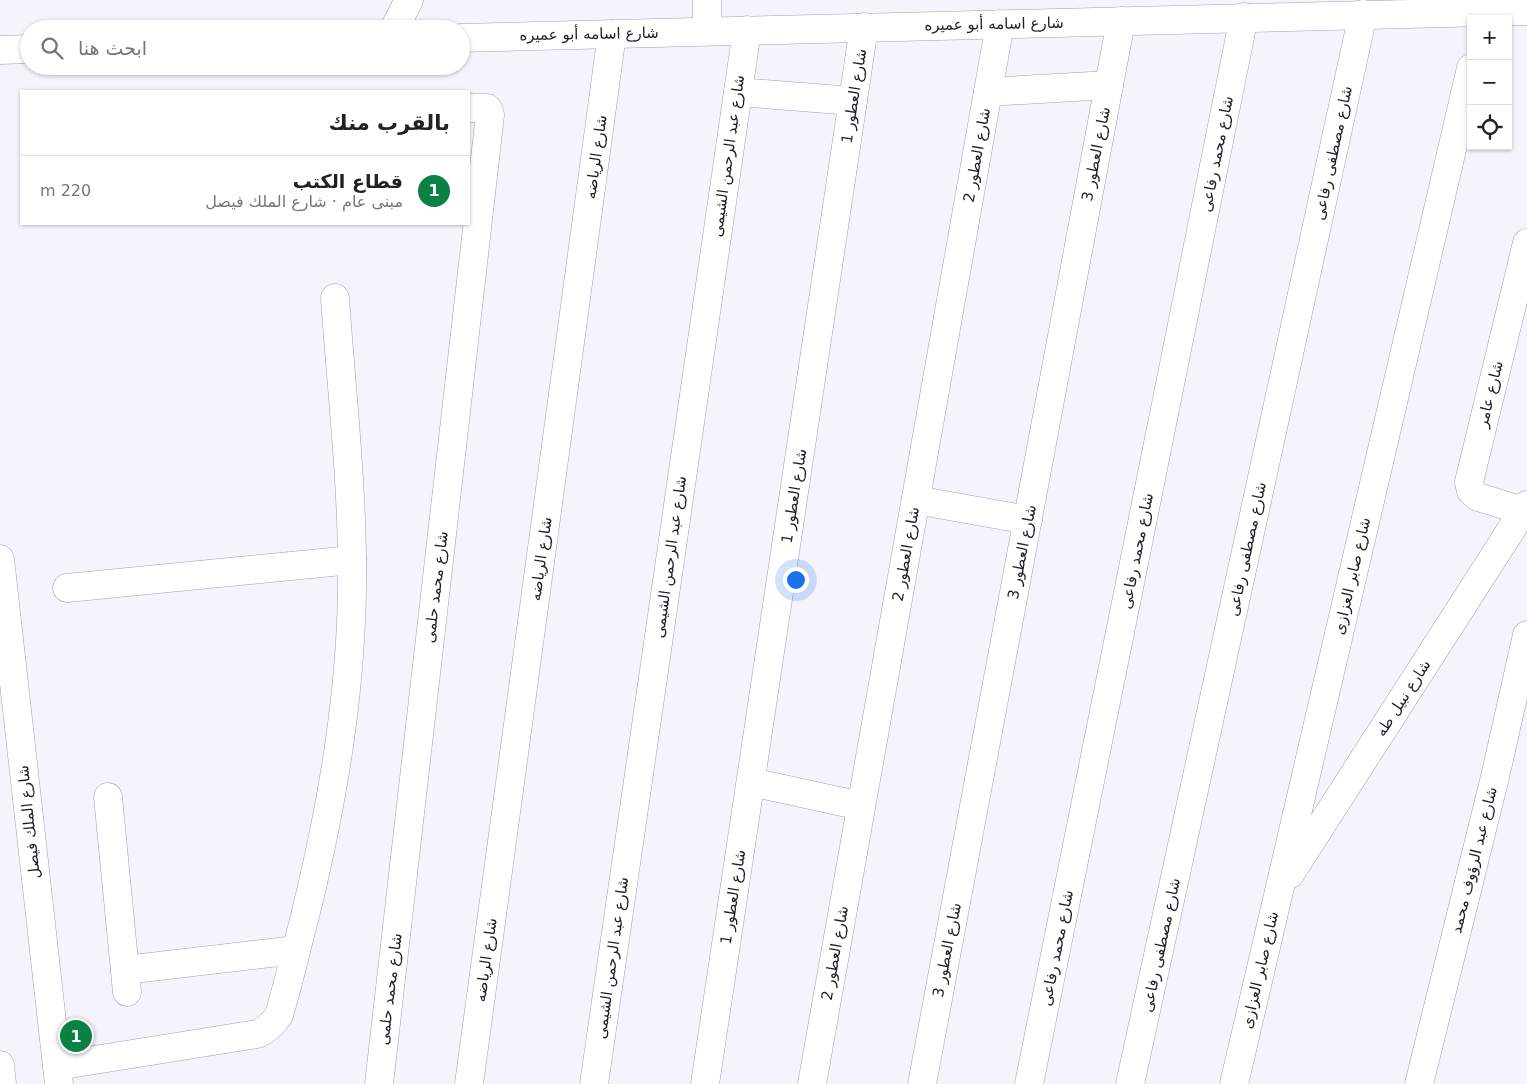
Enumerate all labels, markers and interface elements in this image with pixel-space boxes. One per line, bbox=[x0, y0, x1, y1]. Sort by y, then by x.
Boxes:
street label: شارع اسامه أبو عميره bbox=[924, 13, 1064, 34]
map controls bbox=[1467, 15, 1512, 150]
button: + bbox=[1467, 15, 1512, 60]
search box bbox=[20, 20, 470, 75]
street label: شارع اسامه أبو عميره bbox=[519, 23, 659, 44]
icon: search bbox=[38, 34, 66, 62]
text: ابحث هنا bbox=[78, 37, 147, 59]
street label: شارع العطور 1 bbox=[838, 47, 870, 145]
button: − bbox=[1467, 60, 1512, 105]
street label: شارع عبد الرحمن الشيمى bbox=[708, 74, 748, 238]
street label: شارع مصطفى رفاعى bbox=[1310, 84, 1356, 222]
street label: شارع محمد رفاعى bbox=[1197, 95, 1237, 213]
street label: شارع العطور 3 bbox=[1078, 105, 1114, 203]
button: locate bbox=[1467, 105, 1512, 150]
street label: شارع العطور 2 bbox=[960, 106, 994, 204]
text: بالقرب منك bbox=[329, 111, 450, 135]
street label: شارع الرياضه bbox=[581, 114, 611, 200]
text: قطاع الكتب bbox=[293, 170, 403, 192]
text: 220 m bbox=[40, 181, 91, 200]
text: 1 bbox=[428, 181, 440, 200]
text: مبنى عام · شارع الملك فيصل bbox=[205, 192, 403, 211]
street label: شارع عامر bbox=[1473, 359, 1507, 430]
street label: شارع العطور 1 bbox=[778, 447, 810, 545]
street label: شارع عبد الرحمن الشيمى bbox=[650, 475, 690, 639]
street label: شارع مصطفى رفاعى bbox=[1224, 480, 1270, 618]
street label: شارع محمد رفاعى bbox=[1117, 492, 1157, 610]
street label: شارع العطور 3 bbox=[1004, 503, 1040, 601]
street label: شارع العطور 2 bbox=[889, 505, 923, 603]
street label: شارع صابر العزازى bbox=[1330, 515, 1374, 637]
street label: شارع الرياضه bbox=[526, 516, 556, 602]
street label: شارع محمد حلمى bbox=[420, 530, 452, 644]
your location bbox=[783, 567, 809, 593]
street label: شارع نبيل طه bbox=[1372, 656, 1434, 740]
street label: شارع الملك فيصل bbox=[14, 764, 44, 880]
street label: شارع عبد الرؤوف محمد bbox=[1447, 785, 1501, 935]
street label: شارع العطور 1 bbox=[717, 848, 749, 946]
street label: شارع عبد الرحمن الشيمى bbox=[592, 876, 632, 1040]
street label: شارع مصطفى رفاعى bbox=[1138, 876, 1184, 1014]
street label: شارع محمد رفاعى bbox=[1037, 889, 1077, 1007]
street label: شارع العطور 3 bbox=[929, 901, 965, 999]
street label: شارع العطور 2 bbox=[818, 904, 852, 1002]
street label: شارع صابر العزازى bbox=[1238, 909, 1282, 1031]
street label: شارع الرياضه bbox=[471, 917, 501, 1003]
street label: شارع محمد حلمى bbox=[374, 932, 406, 1046]
pin: 1 bbox=[60, 1017, 92, 1055]

